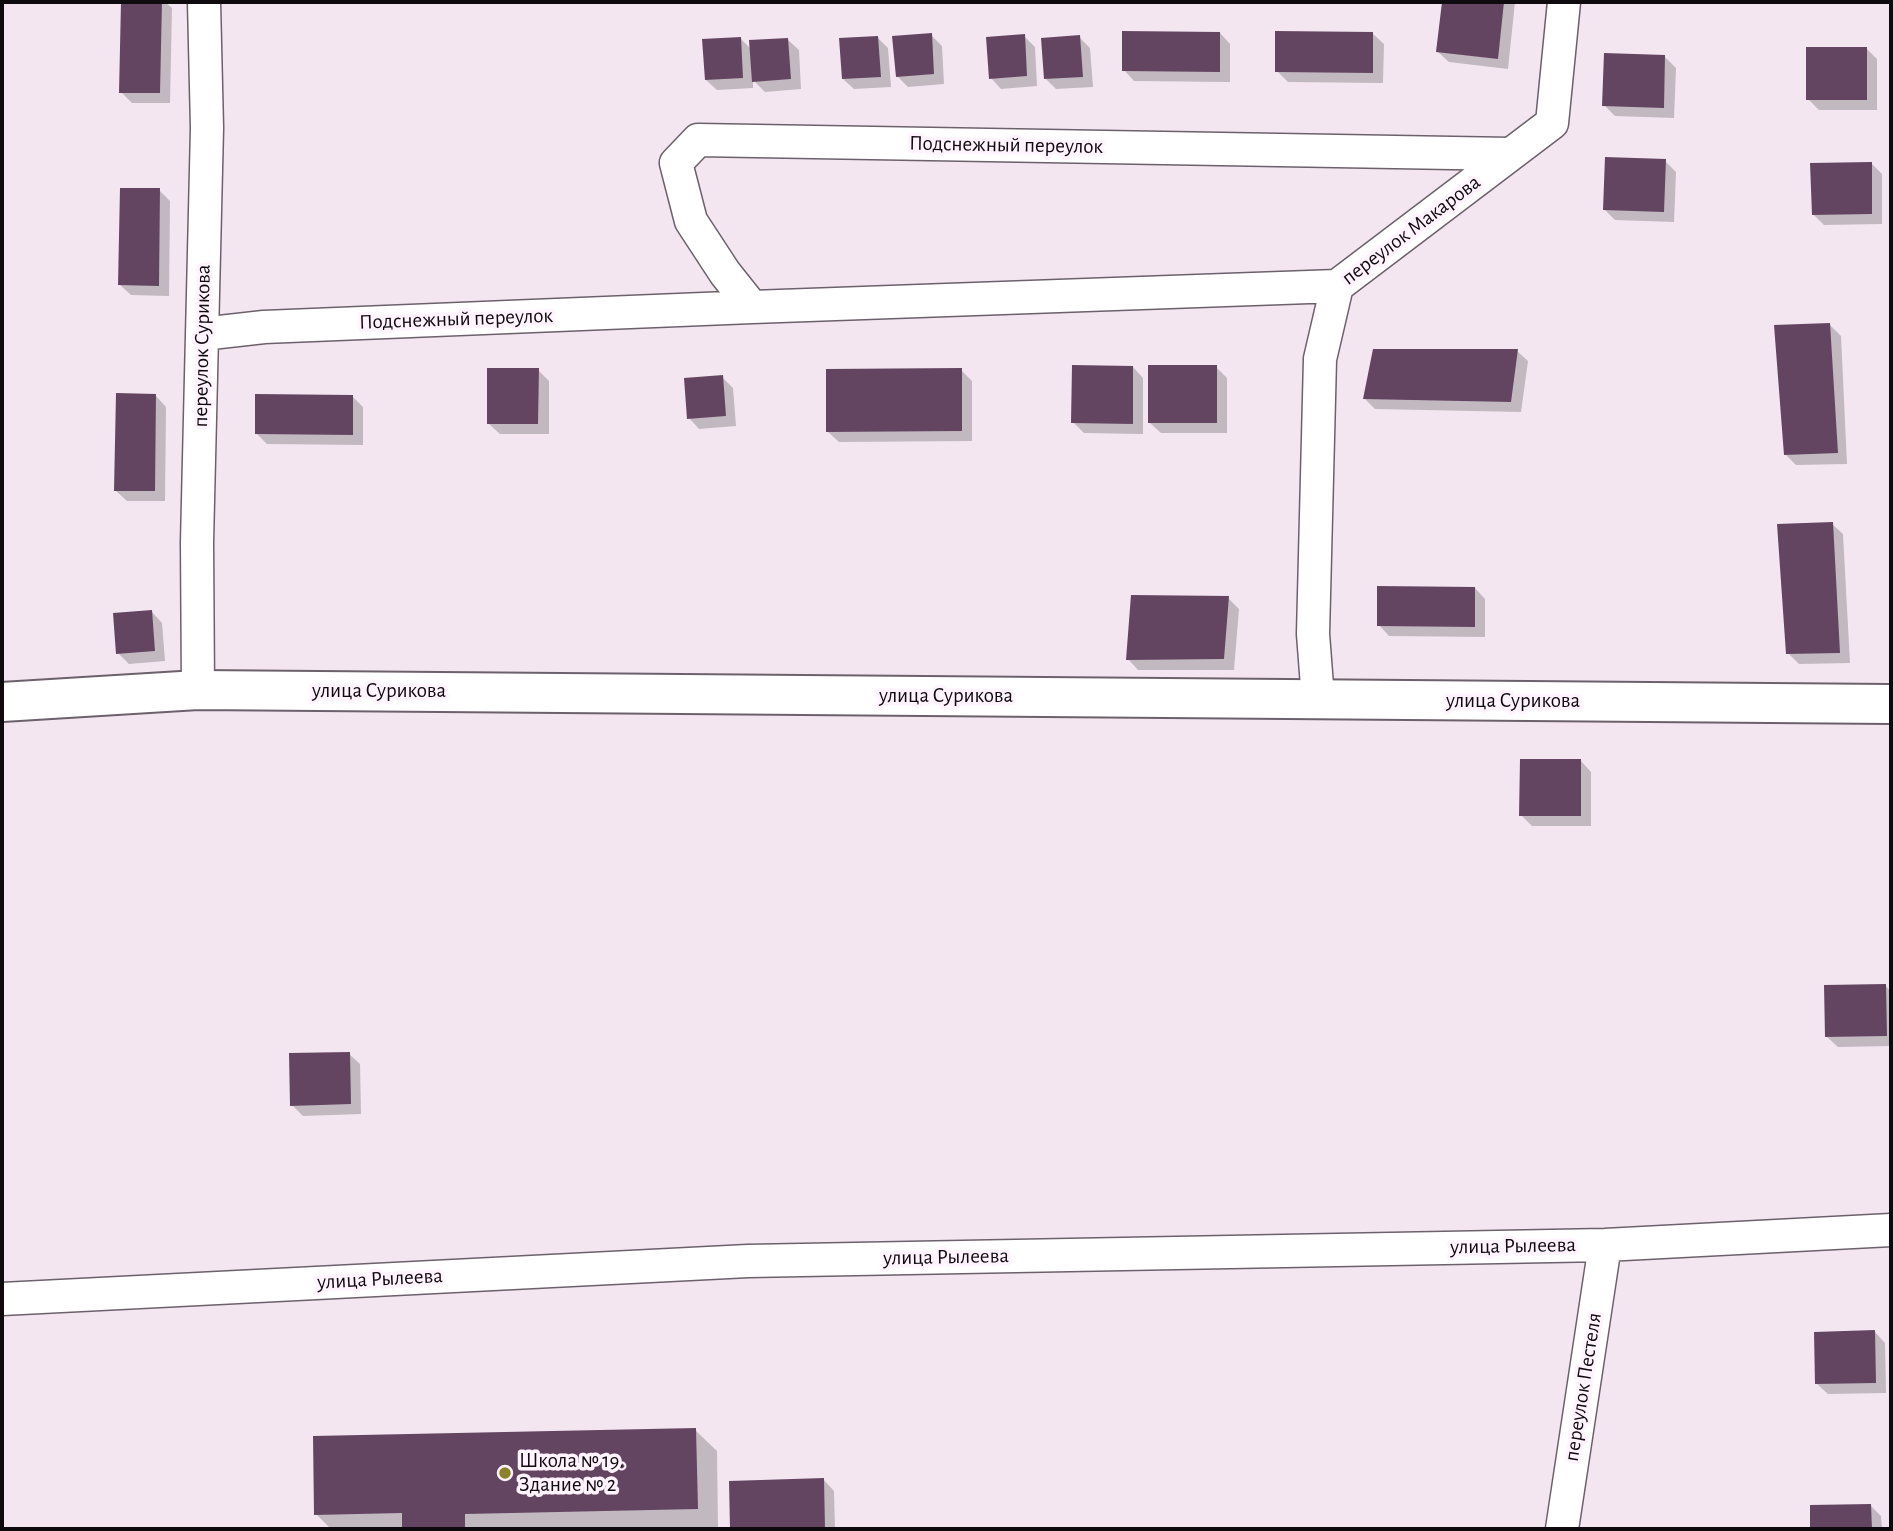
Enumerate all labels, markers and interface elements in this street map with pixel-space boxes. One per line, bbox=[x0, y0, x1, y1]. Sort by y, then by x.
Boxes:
street label: Подснежный переулок bbox=[909, 131, 1103, 159]
street label: переулок Макарова bbox=[1337, 170, 1485, 290]
street label: переулок Сурикова bbox=[188, 264, 216, 428]
street label: Подснежный переулок bbox=[359, 303, 553, 335]
street label: улица Сурикова bbox=[312, 678, 446, 704]
street label: улица Сурикова bbox=[879, 683, 1013, 709]
street label: улица Сурикова bbox=[1446, 688, 1580, 714]
street label: улица Рылеева bbox=[1450, 1232, 1576, 1260]
street label: улица Рылеева bbox=[883, 1243, 1009, 1271]
street label: улица Рылеева bbox=[317, 1263, 443, 1295]
street label: переулок Пестеля bbox=[1559, 1311, 1607, 1463]
place label: Школа № 19. Здание № 2 bbox=[519, 1448, 624, 1498]
marker: Школа № 19. Здание № 2 bbox=[497, 1465, 513, 1481]

